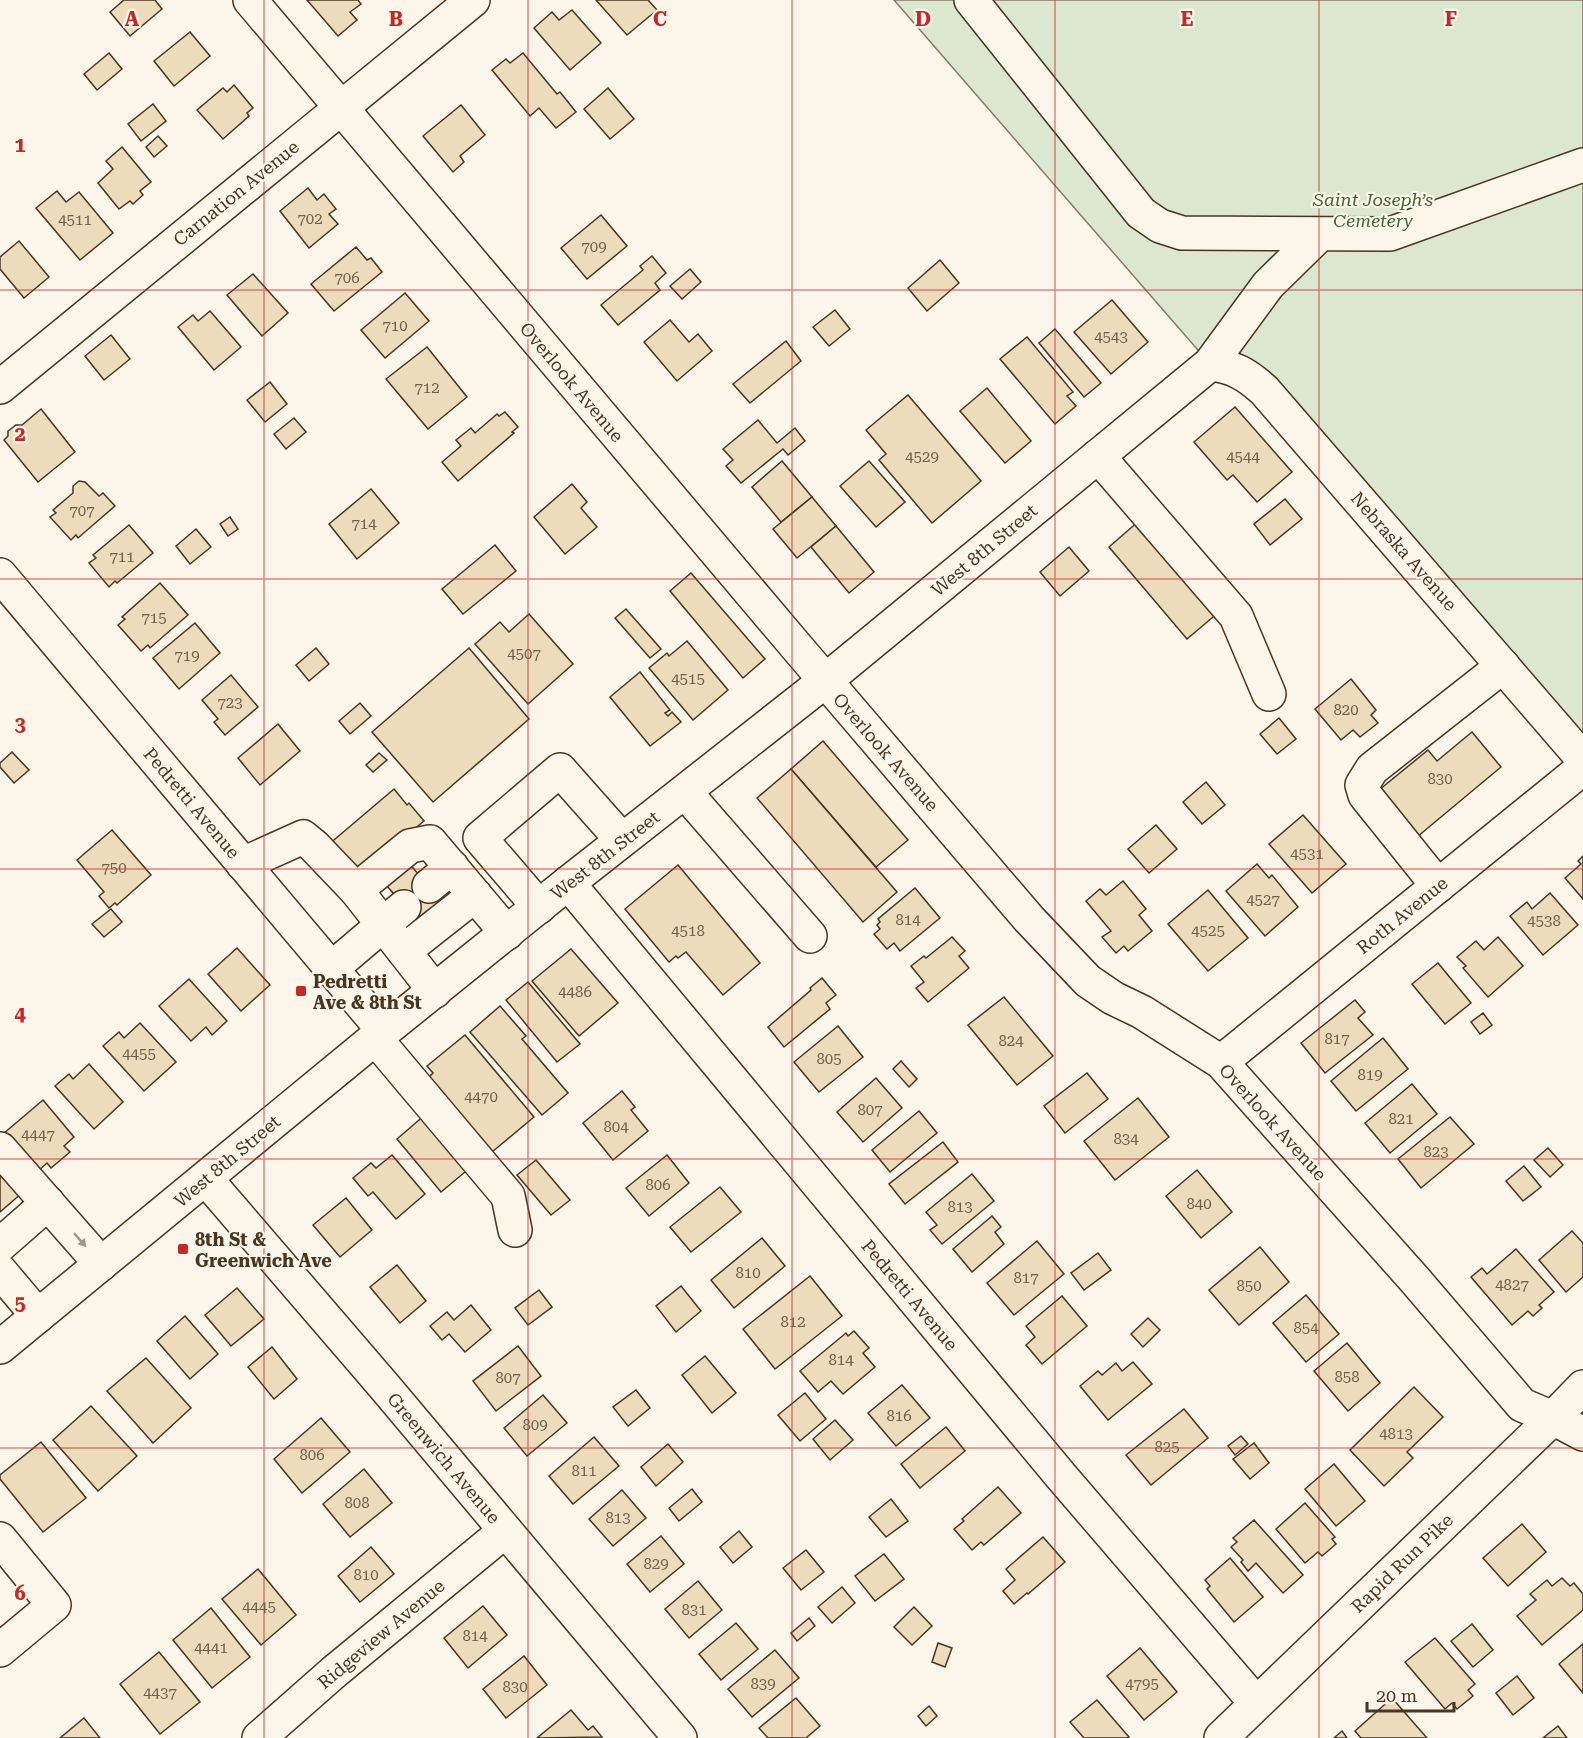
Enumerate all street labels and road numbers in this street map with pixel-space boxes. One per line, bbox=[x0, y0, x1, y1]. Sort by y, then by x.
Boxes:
street label: Carnation Avenue bbox=[169, 136, 303, 250]
street label: Overlook Avenue bbox=[516, 318, 628, 446]
street label: Nebraska Avenue bbox=[1347, 487, 1461, 615]
street label: West 8th Street bbox=[927, 499, 1041, 600]
street label: Overlook Avenue bbox=[829, 689, 943, 816]
street label: Pedretti Avenue bbox=[140, 743, 245, 863]
street label: West 8th Street bbox=[547, 806, 664, 904]
street label: Roth Avenue bbox=[1352, 872, 1452, 958]
street label: Overlook Avenue bbox=[1215, 1059, 1331, 1185]
street label: West 8th Street bbox=[170, 1110, 284, 1211]
street label: Pedretti Avenue bbox=[858, 1235, 963, 1355]
street label: Greenwich Avenue bbox=[383, 1388, 505, 1528]
street label: Rapid Run Pike bbox=[1347, 1509, 1457, 1617]
street label: Ridgeview Avenue bbox=[313, 1575, 449, 1693]

